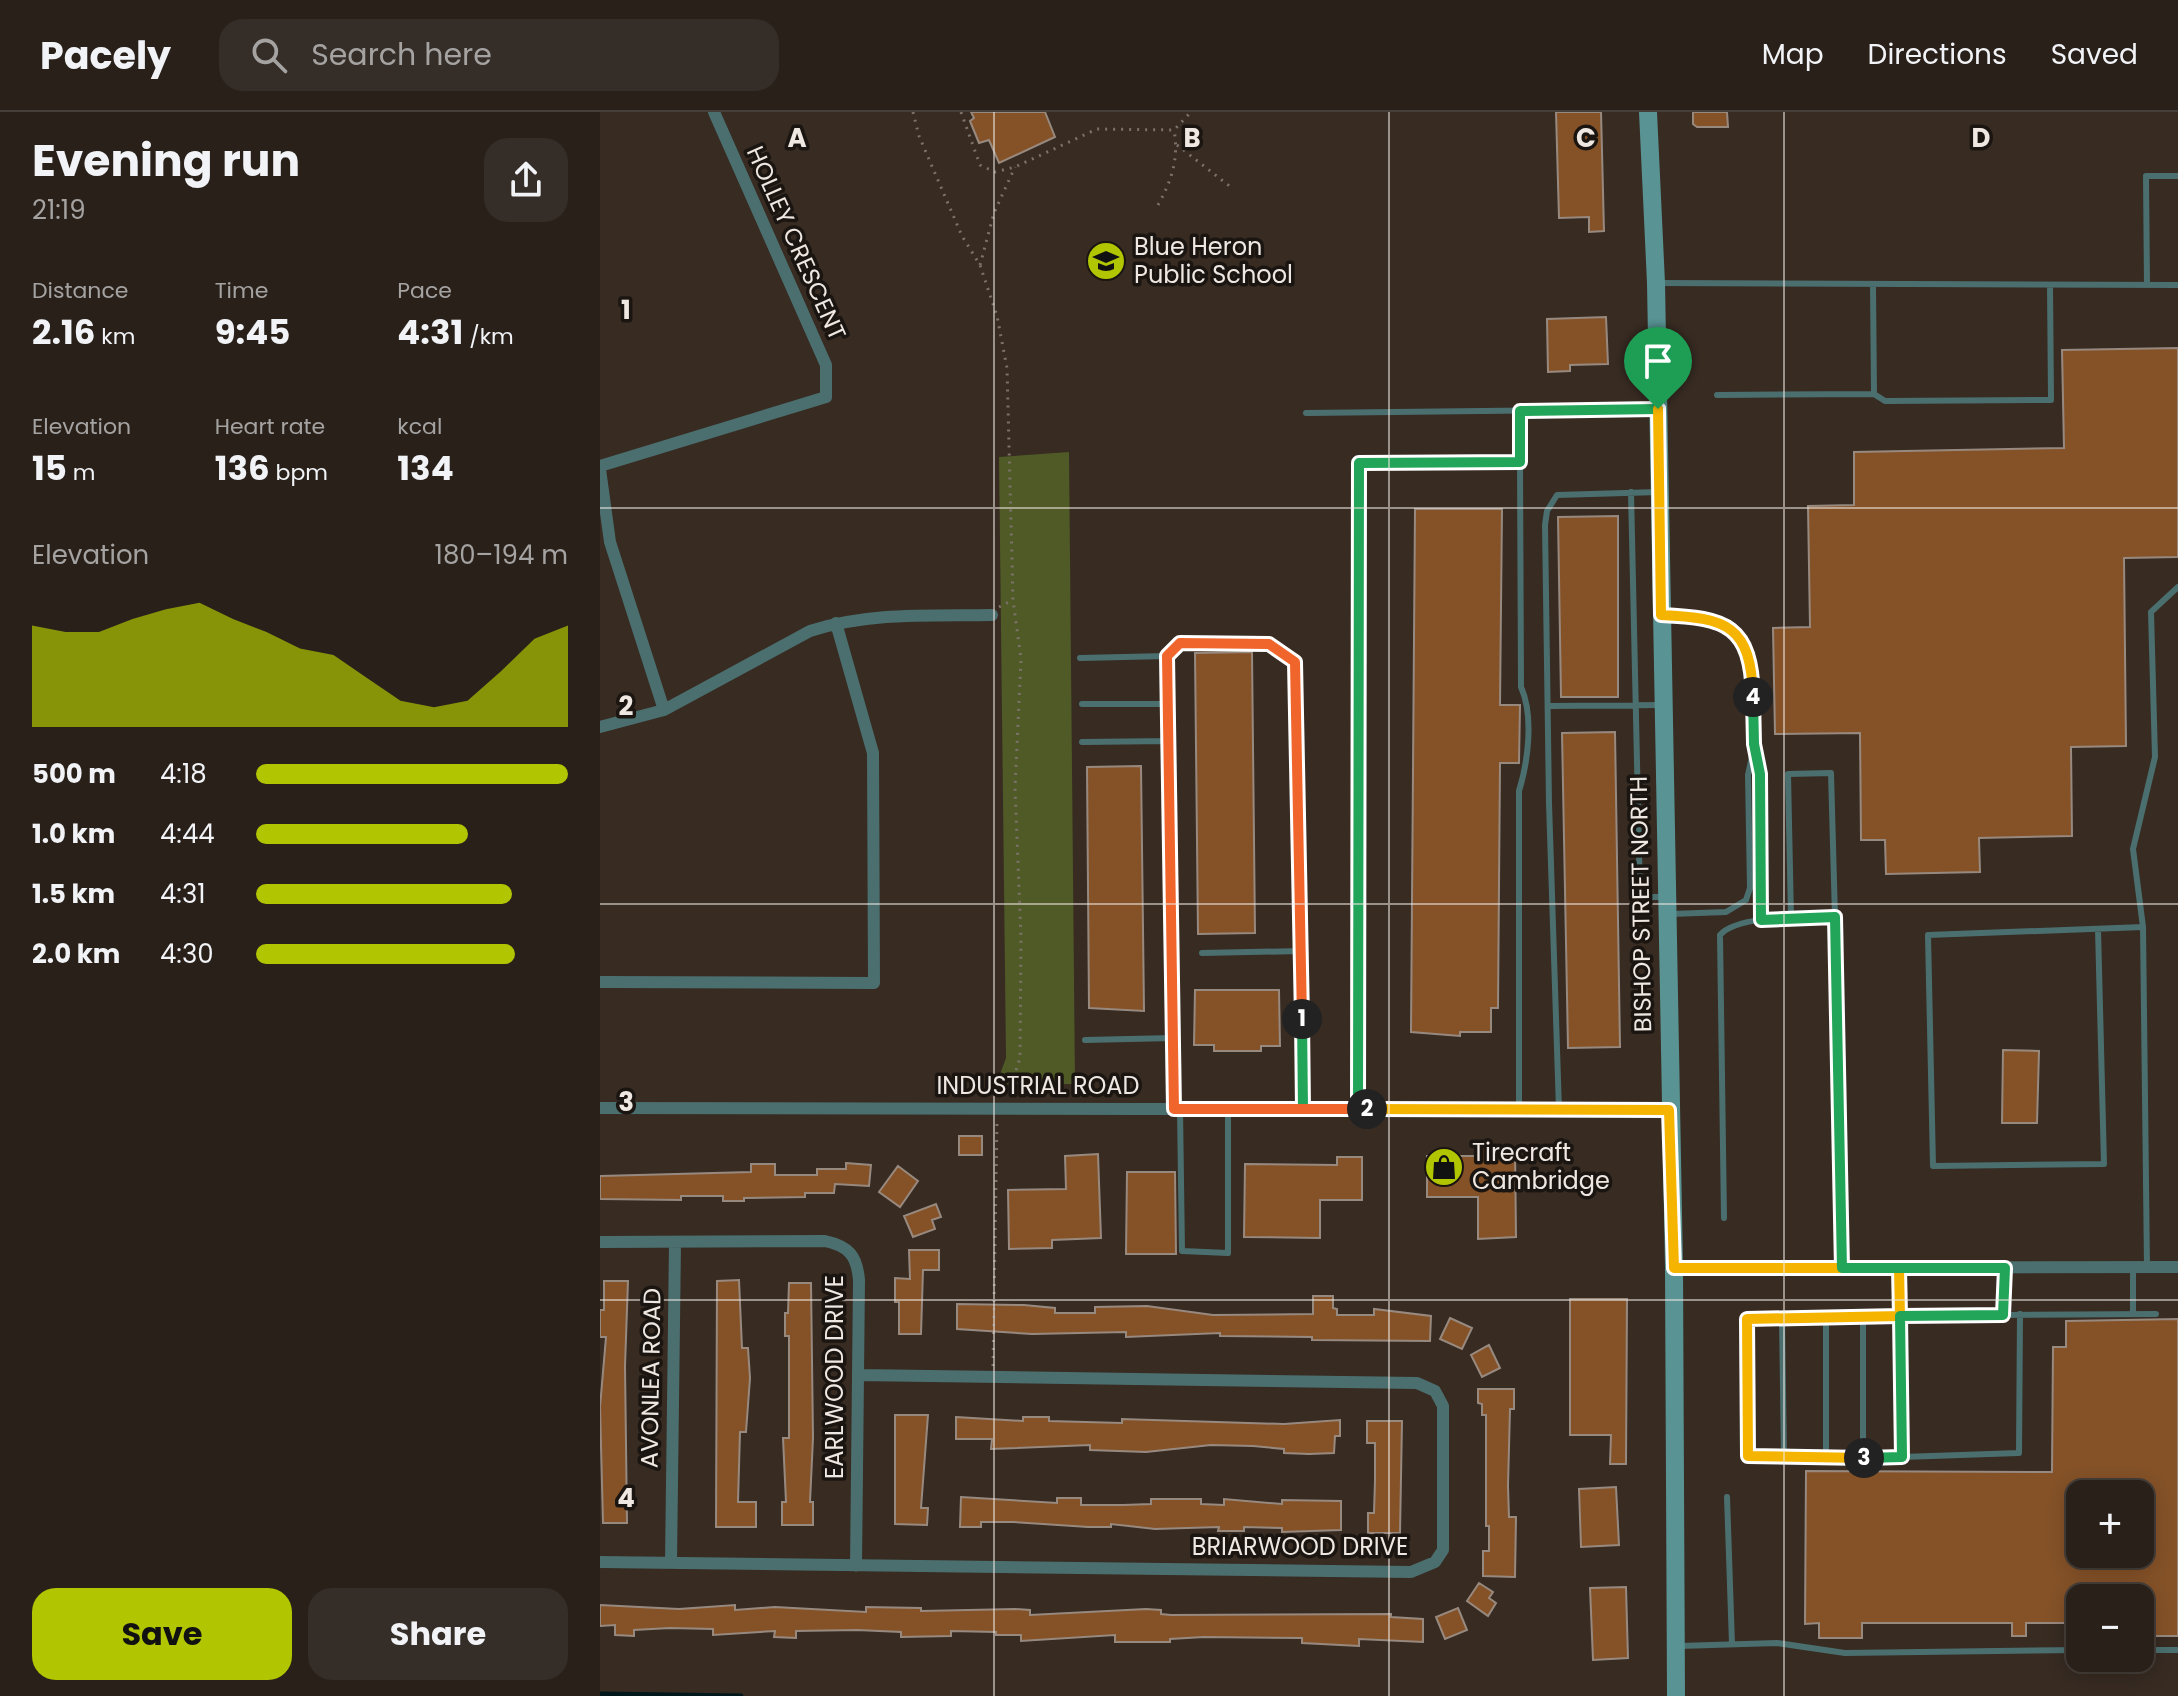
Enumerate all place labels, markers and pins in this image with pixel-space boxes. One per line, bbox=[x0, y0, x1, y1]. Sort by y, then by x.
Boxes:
place label: Blue Heron Public School bbox=[1134, 230, 1293, 291]
school or university icon: Blue Heron Public School bbox=[1085, 240, 1127, 282]
pin bbox=[1624, 327, 1692, 409]
pin: 4 bbox=[1733, 677, 1773, 717]
pin: 1 bbox=[1282, 999, 1322, 1039]
pin: 2 bbox=[1347, 1089, 1387, 1129]
place label: Tirecraft Cambridge bbox=[1472, 1136, 1610, 1197]
shop icon: Tirecraft Cambridge bbox=[1423, 1146, 1465, 1188]
pin: 3 bbox=[1844, 1438, 1884, 1478]

